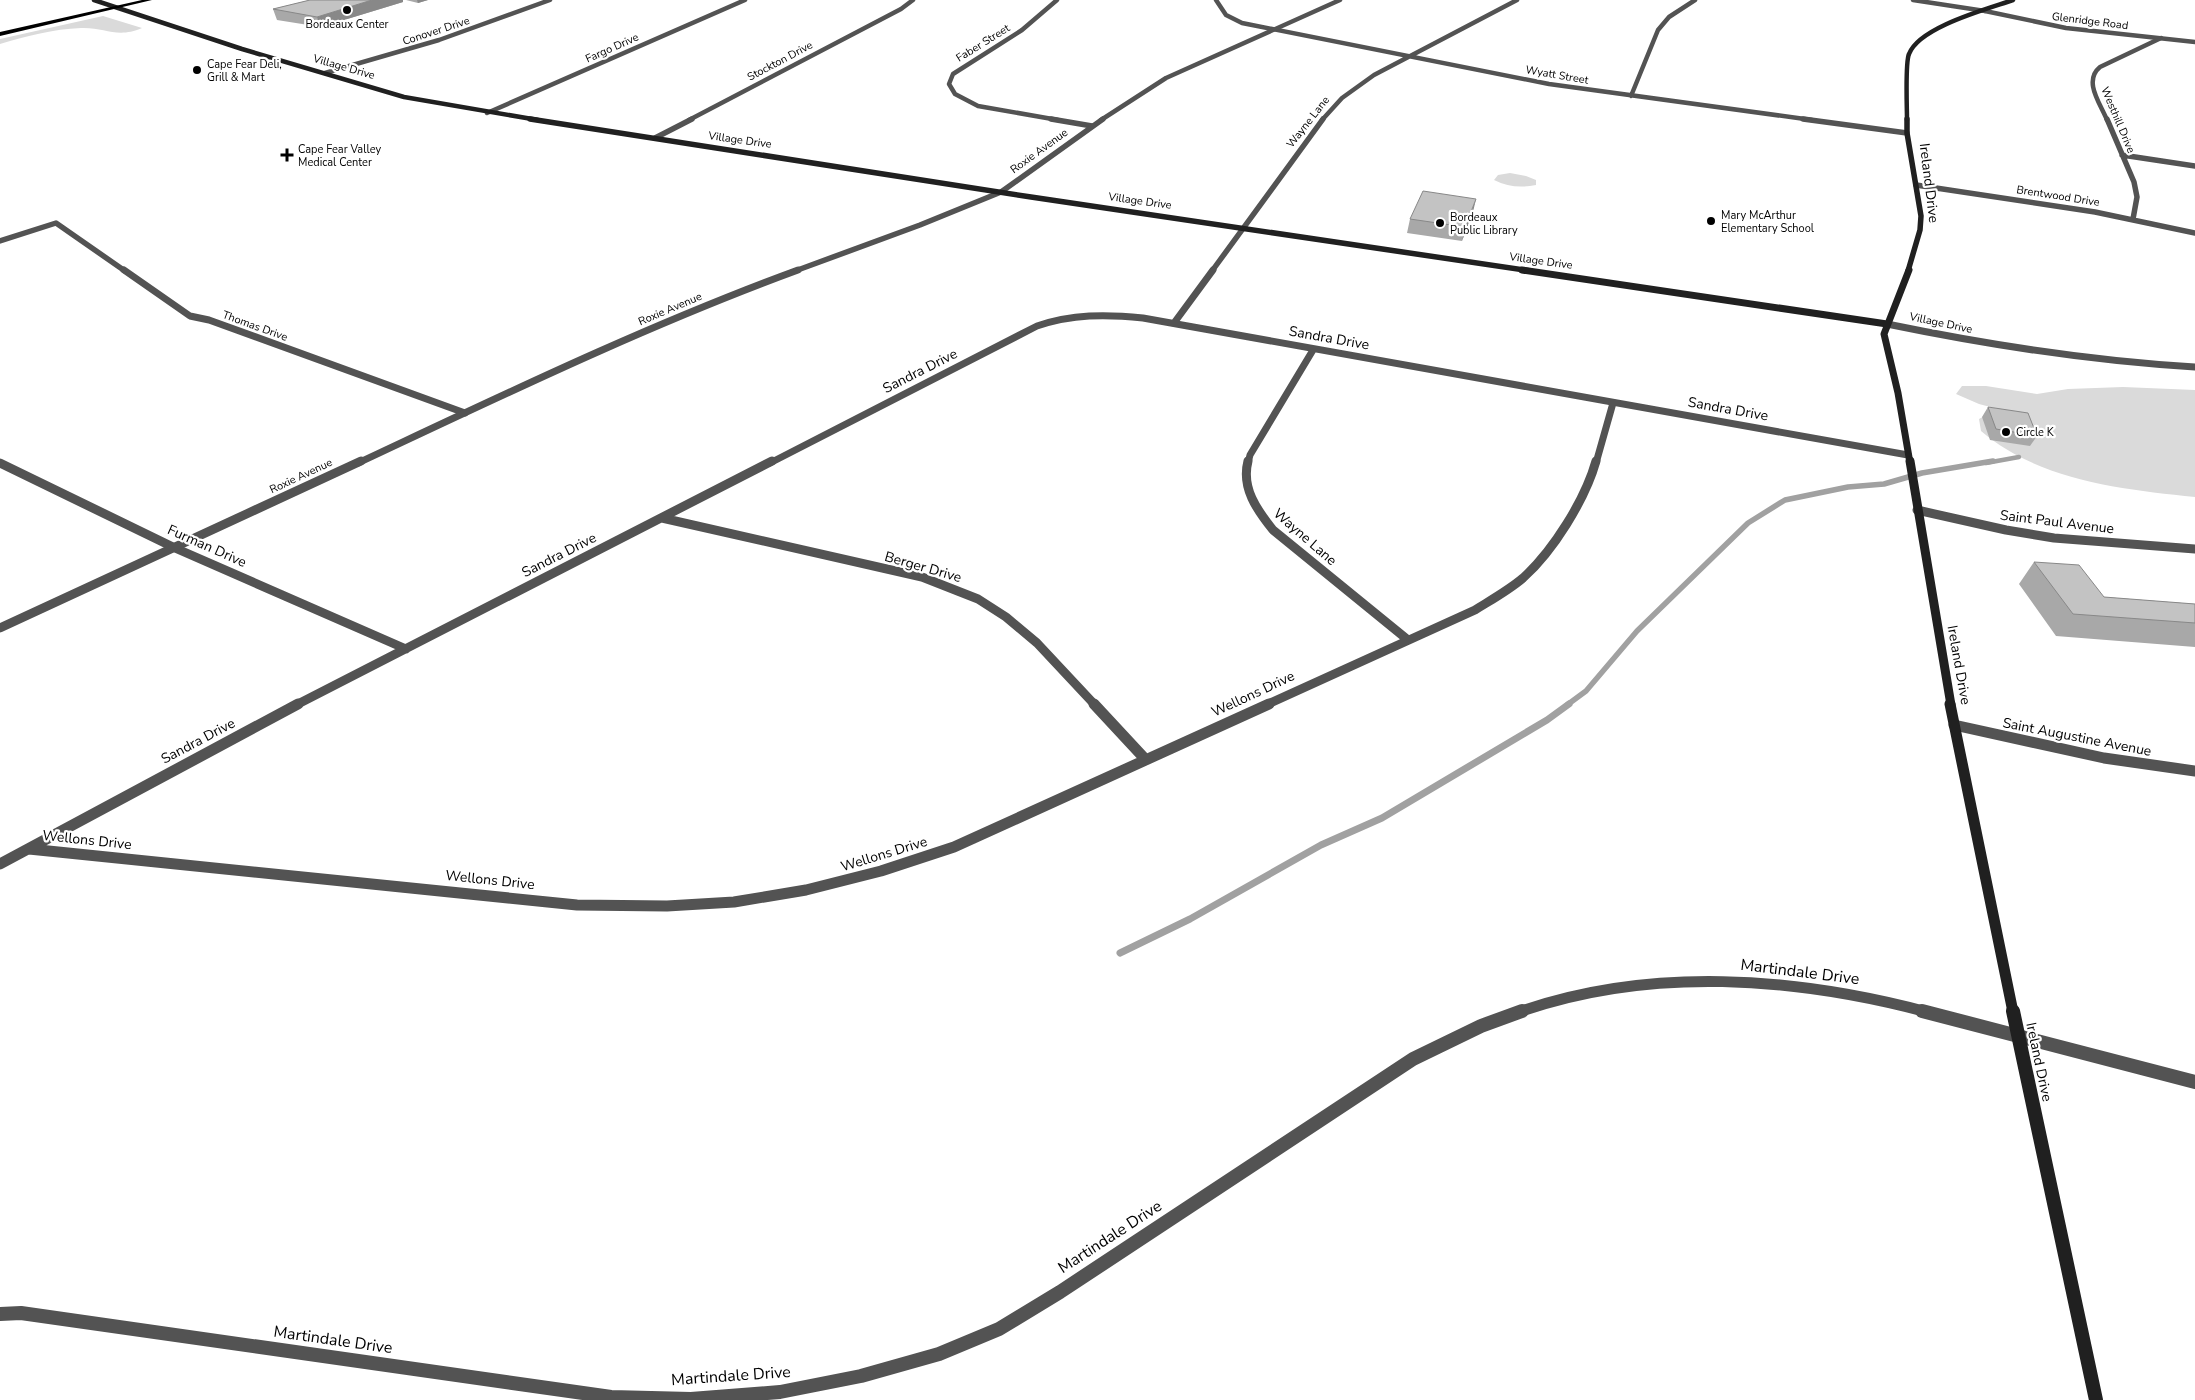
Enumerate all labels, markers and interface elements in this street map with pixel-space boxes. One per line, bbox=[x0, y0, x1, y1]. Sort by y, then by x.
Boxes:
marker: Bordeaux Center bbox=[341, 4, 353, 16]
street label: Glenridge Road bbox=[2051, 9, 2129, 33]
street label: Conover Drive bbox=[401, 13, 472, 49]
place label: Bordeaux Center bbox=[306, 17, 389, 32]
street label: Faber Street bbox=[953, 20, 1013, 65]
street label: Fargo Drive bbox=[583, 30, 641, 66]
street label: Stockton Drive bbox=[745, 37, 816, 85]
street label: Village Drive bbox=[310, 51, 377, 83]
place label: Cape Fear Deli, Grill & Mart bbox=[207, 57, 282, 85]
street label: Wyatt Street bbox=[1524, 62, 1590, 88]
marker: Cape Fear Deli, Grill & Mart bbox=[191, 64, 203, 76]
street label: Westhill Drive bbox=[2097, 85, 2139, 156]
street label: Wayne Lane bbox=[1283, 93, 1333, 151]
street label: Roxie Avenue bbox=[1007, 125, 1071, 177]
street label: Village Drive bbox=[706, 128, 773, 152]
place label: Cape Fear Valley Medical Center bbox=[298, 142, 381, 170]
street label: Ireland Drive bbox=[1915, 142, 1943, 224]
marker: Cape Fear Valley Medical Center bbox=[280, 148, 294, 162]
street label: Brentwood Drive bbox=[2015, 182, 2101, 210]
street label: Village Drive bbox=[1106, 189, 1173, 213]
place label: Mary McArthur Elementary School bbox=[1721, 208, 1815, 236]
place label: Bordeaux Public Library bbox=[1450, 210, 1518, 238]
marker: Mary McArthur Elementary School bbox=[1705, 215, 1717, 227]
marker: Bordeaux Public Library bbox=[1434, 217, 1446, 229]
street label: Village Drive bbox=[1507, 249, 1574, 273]
street label: Roxie Avenue bbox=[636, 289, 704, 329]
street label: Thomas Drive bbox=[220, 307, 290, 345]
street label: Village Drive bbox=[1907, 309, 1974, 337]
street label: Sandra Drive bbox=[1287, 322, 1371, 354]
street label: Sandra Drive bbox=[879, 344, 961, 398]
street label: Sandra Drive bbox=[1686, 393, 1770, 425]
place label: Circle K bbox=[2016, 425, 2055, 440]
marker: Circle K bbox=[2000, 426, 2012, 438]
street label: Roxie Avenue bbox=[267, 455, 335, 497]
street label: Wayne Lane bbox=[1269, 504, 1341, 570]
street label: Saint Paul Avenue bbox=[1999, 506, 2115, 538]
street label: Furman Drive bbox=[165, 520, 249, 572]
street label: Sandra Drive bbox=[518, 528, 600, 582]
street label: Berger Drive bbox=[882, 547, 964, 587]
street label: Ireland Drive bbox=[1943, 624, 1975, 706]
street label: Wellons Drive bbox=[1208, 666, 1298, 722]
street label: Saint Augustine Avenue bbox=[2001, 713, 2153, 761]
street label: Sandra Drive bbox=[158, 714, 238, 768]
street label: Wellons Drive bbox=[41, 826, 133, 854]
street label: Wellons Drive bbox=[838, 832, 930, 876]
street label: Wellons Drive bbox=[444, 866, 536, 894]
street label: Martindale Drive bbox=[1739, 954, 1861, 990]
street label: Ireland Drive bbox=[2021, 1021, 2057, 1103]
street label: Martindale Drive bbox=[1054, 1195, 1166, 1279]
street label: Martindale Drive bbox=[272, 1321, 394, 1359]
street label: Martindale Drive bbox=[671, 1361, 791, 1391]

